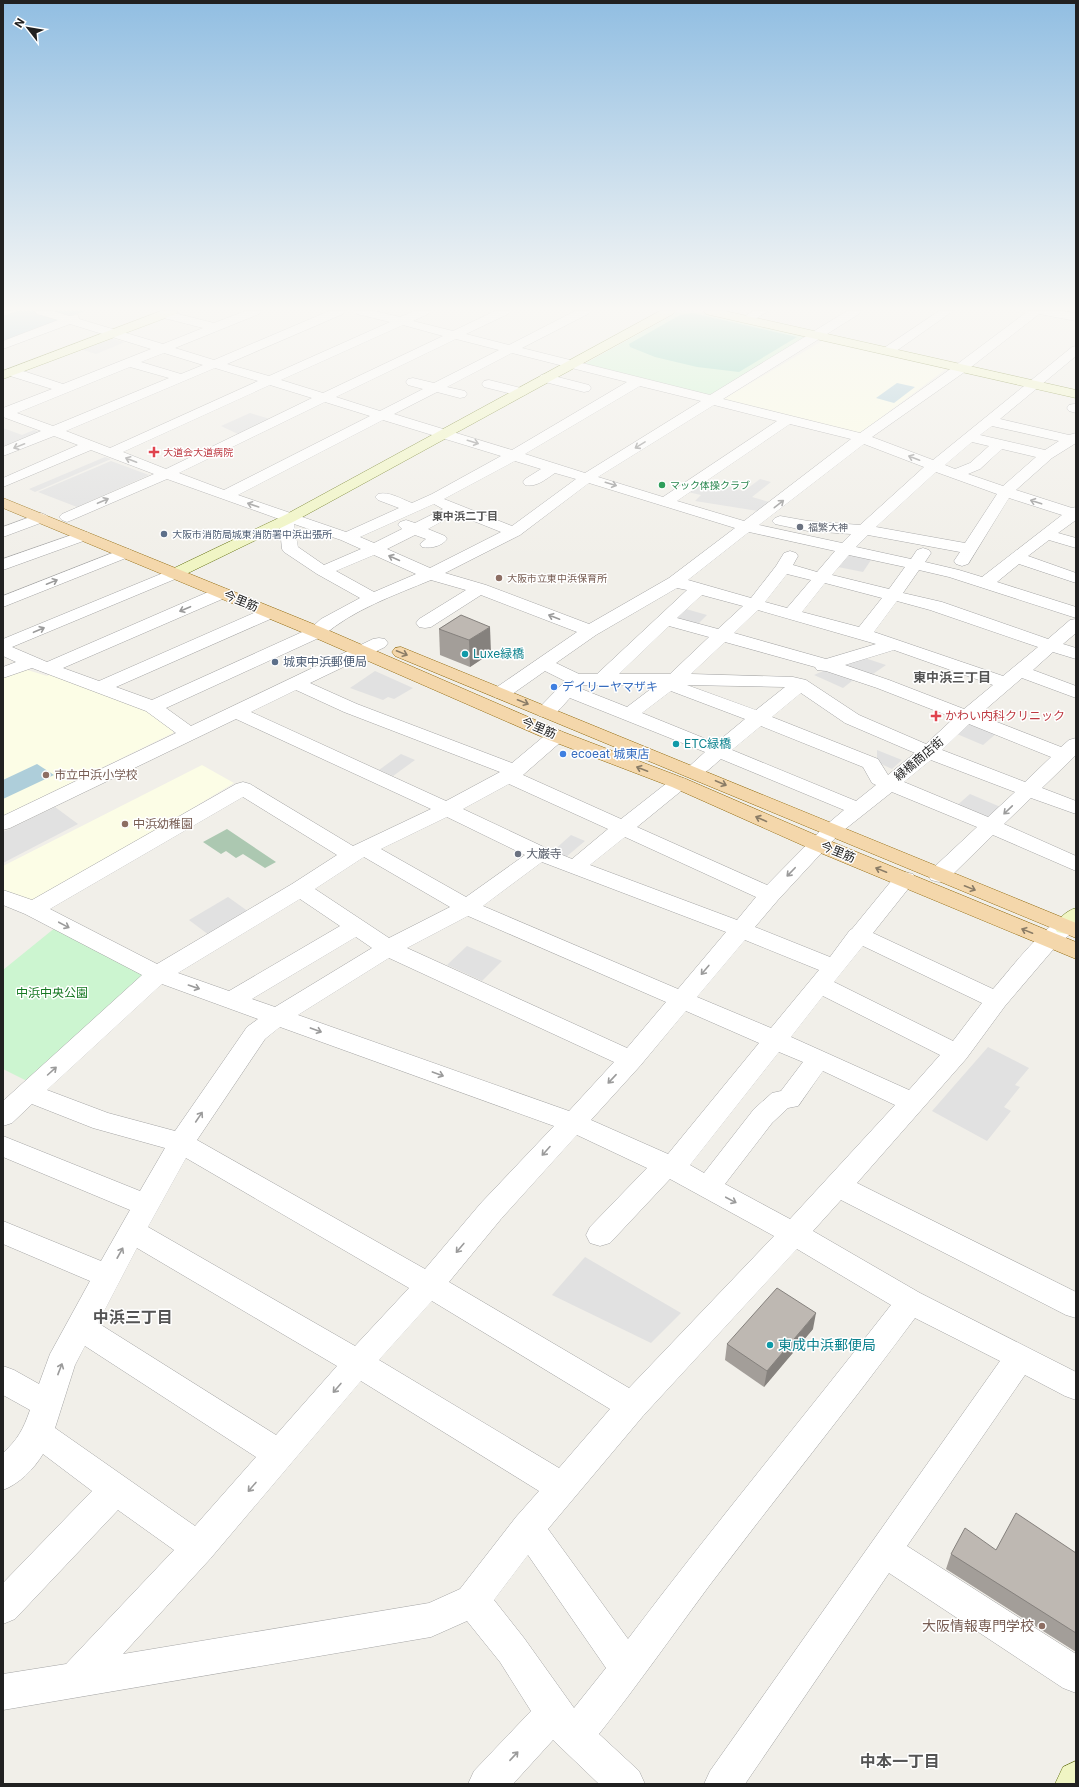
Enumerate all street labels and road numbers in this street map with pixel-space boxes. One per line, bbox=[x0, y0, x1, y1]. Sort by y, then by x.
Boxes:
street label: 今里筋 bbox=[222, 587, 261, 614]
street label: 今里筋 bbox=[520, 714, 559, 741]
street label: 緑橋商店街 bbox=[891, 734, 946, 784]
street label: 今里筋 bbox=[819, 838, 858, 865]

